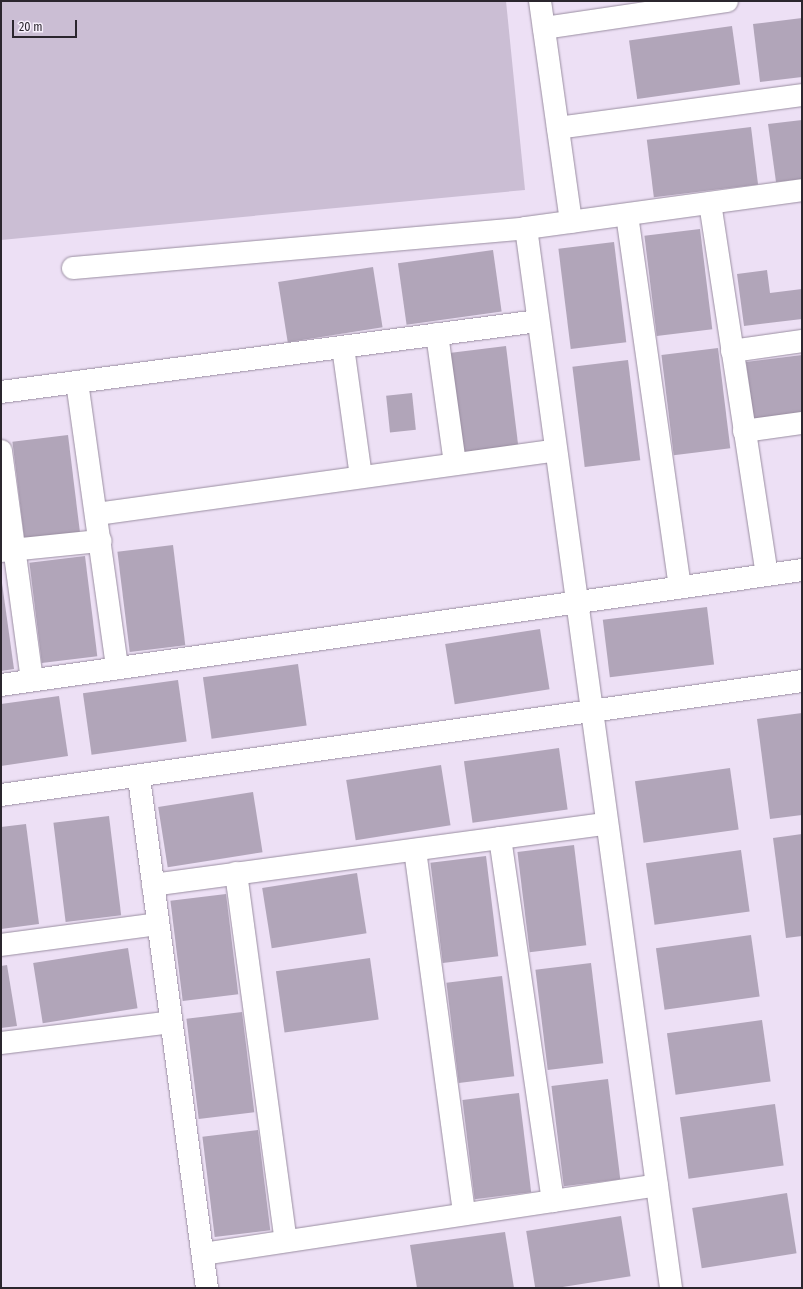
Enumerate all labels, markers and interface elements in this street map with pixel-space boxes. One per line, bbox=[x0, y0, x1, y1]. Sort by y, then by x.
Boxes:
scale bar bbox=[14, 12, 79, 38]
text: 20 m bbox=[19, 20, 43, 34]

